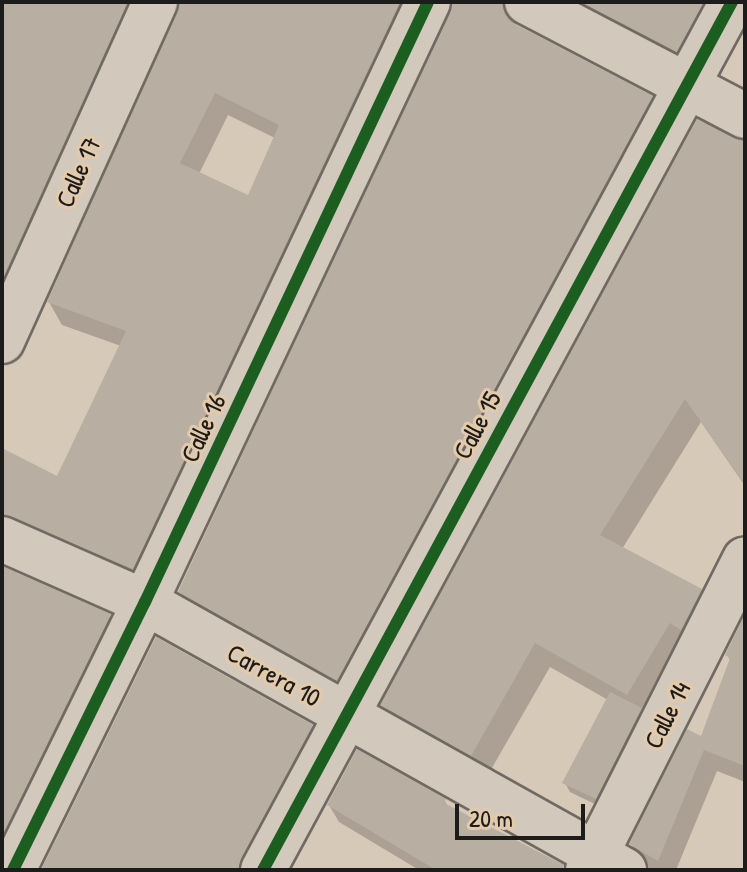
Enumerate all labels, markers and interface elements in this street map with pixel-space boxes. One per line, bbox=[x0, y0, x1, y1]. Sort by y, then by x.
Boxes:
street label: Calle 17 bbox=[49, 132, 107, 212]
street label: Calle 15 bbox=[446, 386, 508, 464]
street label: Calle 16 bbox=[174, 389, 232, 467]
street label: Carrera 10 bbox=[222, 637, 326, 713]
street label: Calle 14 bbox=[637, 676, 697, 754]
scale bar bbox=[459, 788, 589, 838]
text: 20 m bbox=[469, 802, 513, 834]

